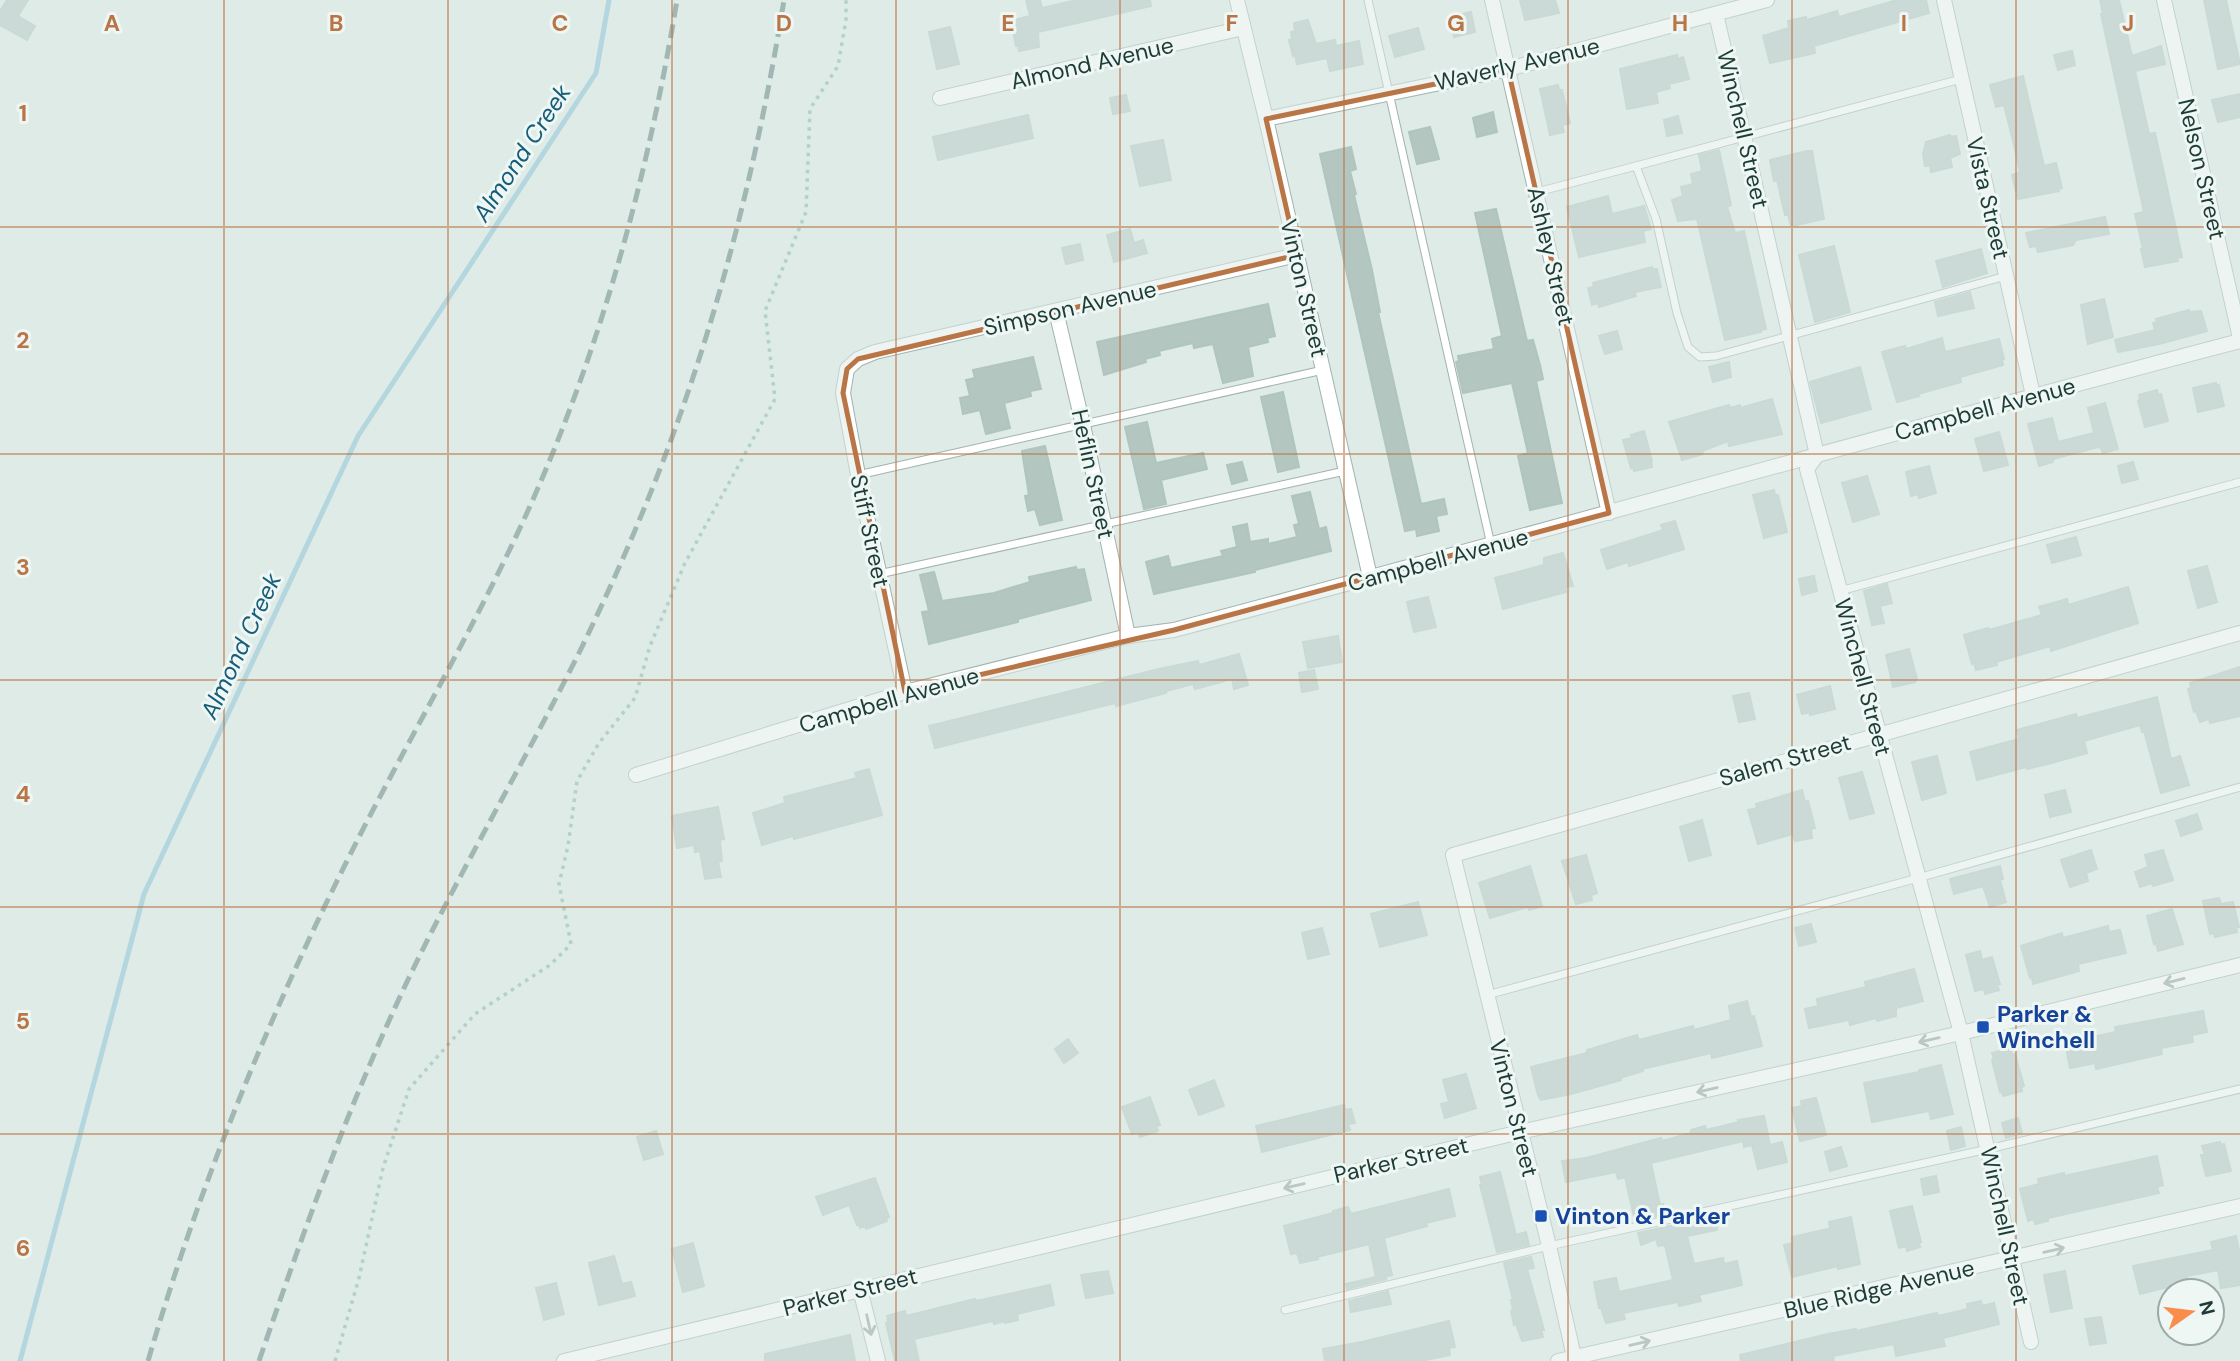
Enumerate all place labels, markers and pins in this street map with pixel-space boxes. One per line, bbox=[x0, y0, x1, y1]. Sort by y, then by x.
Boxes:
place label: Parker & Winchell bbox=[1997, 999, 2095, 1055]
marker: Parker & Winchell bbox=[1975, 1019, 1991, 1035]
place label: Vinton & Parker bbox=[1555, 1201, 1730, 1231]
marker: Vinton & Parker bbox=[1533, 1208, 1549, 1224]

